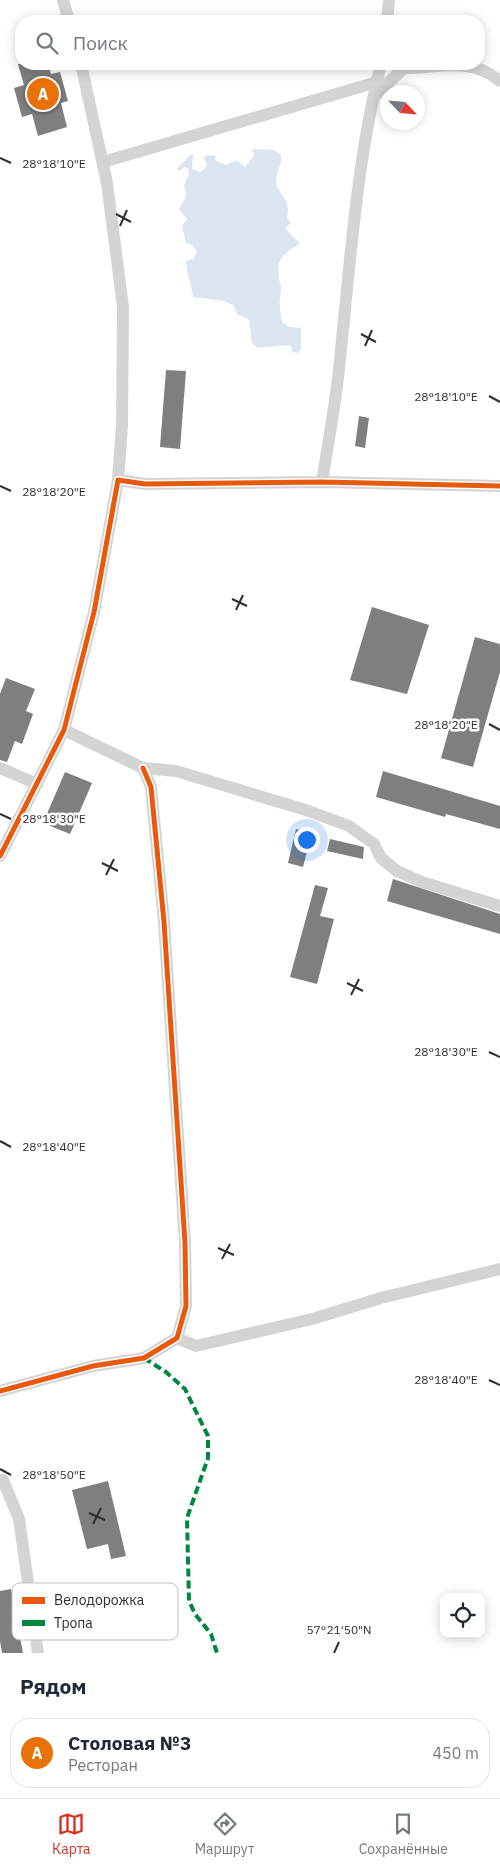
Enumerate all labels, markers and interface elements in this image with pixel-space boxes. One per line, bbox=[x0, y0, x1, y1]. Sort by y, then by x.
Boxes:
search box bbox=[15, 15, 485, 70]
icon: search bbox=[33, 29, 61, 57]
text: Поиск bbox=[73, 31, 128, 55]
pin: A bbox=[27, 75, 59, 113]
north arrow bbox=[380, 85, 425, 130]
text: 28°18'10"E bbox=[22, 156, 86, 171]
text: 28°18'10"E bbox=[414, 389, 478, 404]
text: 28°18'20"E bbox=[22, 484, 86, 499]
text: 28°18'20"E bbox=[414, 717, 478, 732]
text: 28°18'30"E bbox=[22, 811, 86, 826]
your location bbox=[294, 827, 320, 853]
text: 28°18'30"E bbox=[414, 1044, 478, 1059]
text: 28°18'40"E bbox=[22, 1139, 86, 1154]
text: 28°18'40"E bbox=[414, 1372, 478, 1387]
text: 28°18'50"E bbox=[22, 1467, 86, 1482]
legend bbox=[12, 1583, 178, 1640]
text: Велодорожка bbox=[54, 1591, 145, 1609]
map controls bbox=[440, 1593, 485, 1638]
button: locate bbox=[440, 1593, 485, 1638]
text: Тропа bbox=[54, 1614, 93, 1632]
text: 57°21'50"N bbox=[306, 1622, 372, 1637]
text: Рядом bbox=[20, 1672, 87, 1700]
text: Столовая №3 bbox=[68, 1731, 191, 1755]
text: A bbox=[32, 1743, 42, 1763]
text: 450 m bbox=[432, 1743, 479, 1763]
text: Ресторан bbox=[68, 1755, 138, 1775]
tab: Карта bbox=[52, 1810, 91, 1858]
tab: Маршрут bbox=[195, 1810, 255, 1858]
tab: Сохранённые bbox=[359, 1810, 448, 1858]

